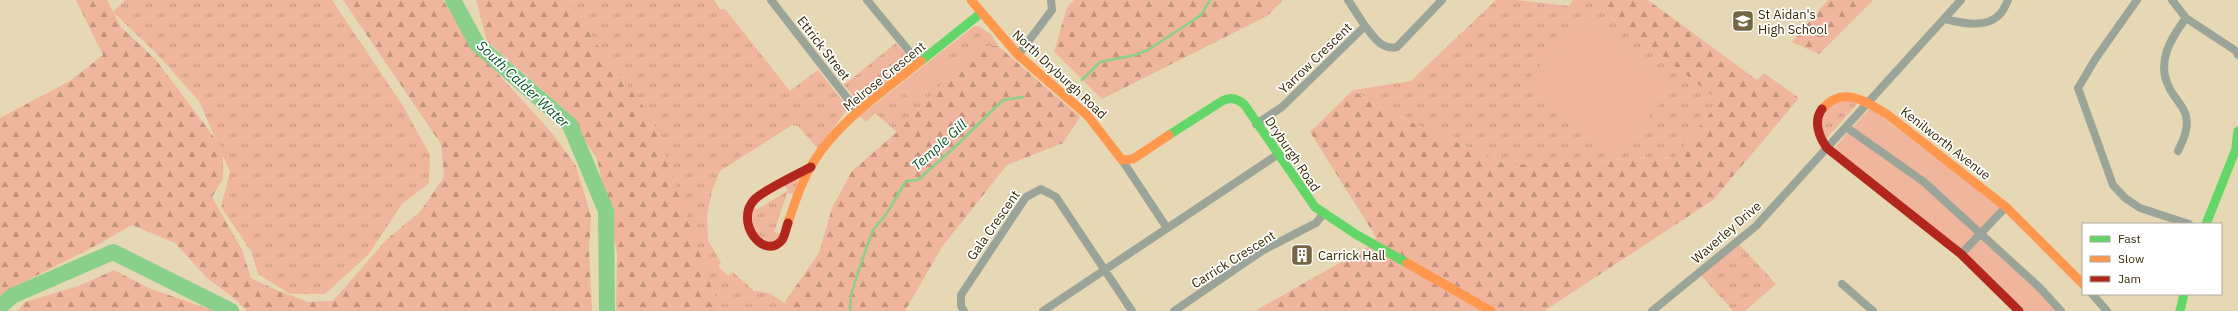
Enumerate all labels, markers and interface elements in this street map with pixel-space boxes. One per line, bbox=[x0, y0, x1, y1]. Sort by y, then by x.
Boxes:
place label: St Aidan's High School bbox=[1758, 6, 1828, 38]
school or university icon: St Aidan's High School bbox=[1730, 8, 1756, 34]
street label: Ettrick Street bbox=[793, 13, 854, 84]
street label: Yarrow Crescent bbox=[1275, 19, 1356, 98]
street label: North Dryburgh Road bbox=[1009, 26, 1110, 123]
water label: South Calder Water bbox=[473, 37, 574, 132]
street label: Melrose Crescent bbox=[840, 38, 929, 115]
street label: Kenilworth Avenue bbox=[1897, 103, 1994, 184]
street label: Dryburgh Road bbox=[1261, 114, 1324, 195]
water label: Temple Gill bbox=[908, 115, 971, 175]
street label: Gala Crescent bbox=[963, 187, 1024, 263]
street label: Waverley Drive bbox=[1688, 197, 1765, 267]
legend bbox=[2082, 223, 2222, 295]
street label: Carrick Crescent bbox=[1188, 227, 1279, 292]
text: Fast bbox=[2118, 231, 2141, 246]
building icon: Carrick Hall bbox=[1289, 242, 1315, 268]
place label: Carrick Hall bbox=[1318, 247, 1386, 264]
text: Slow bbox=[2118, 251, 2144, 266]
text: Jam bbox=[2118, 271, 2141, 286]

